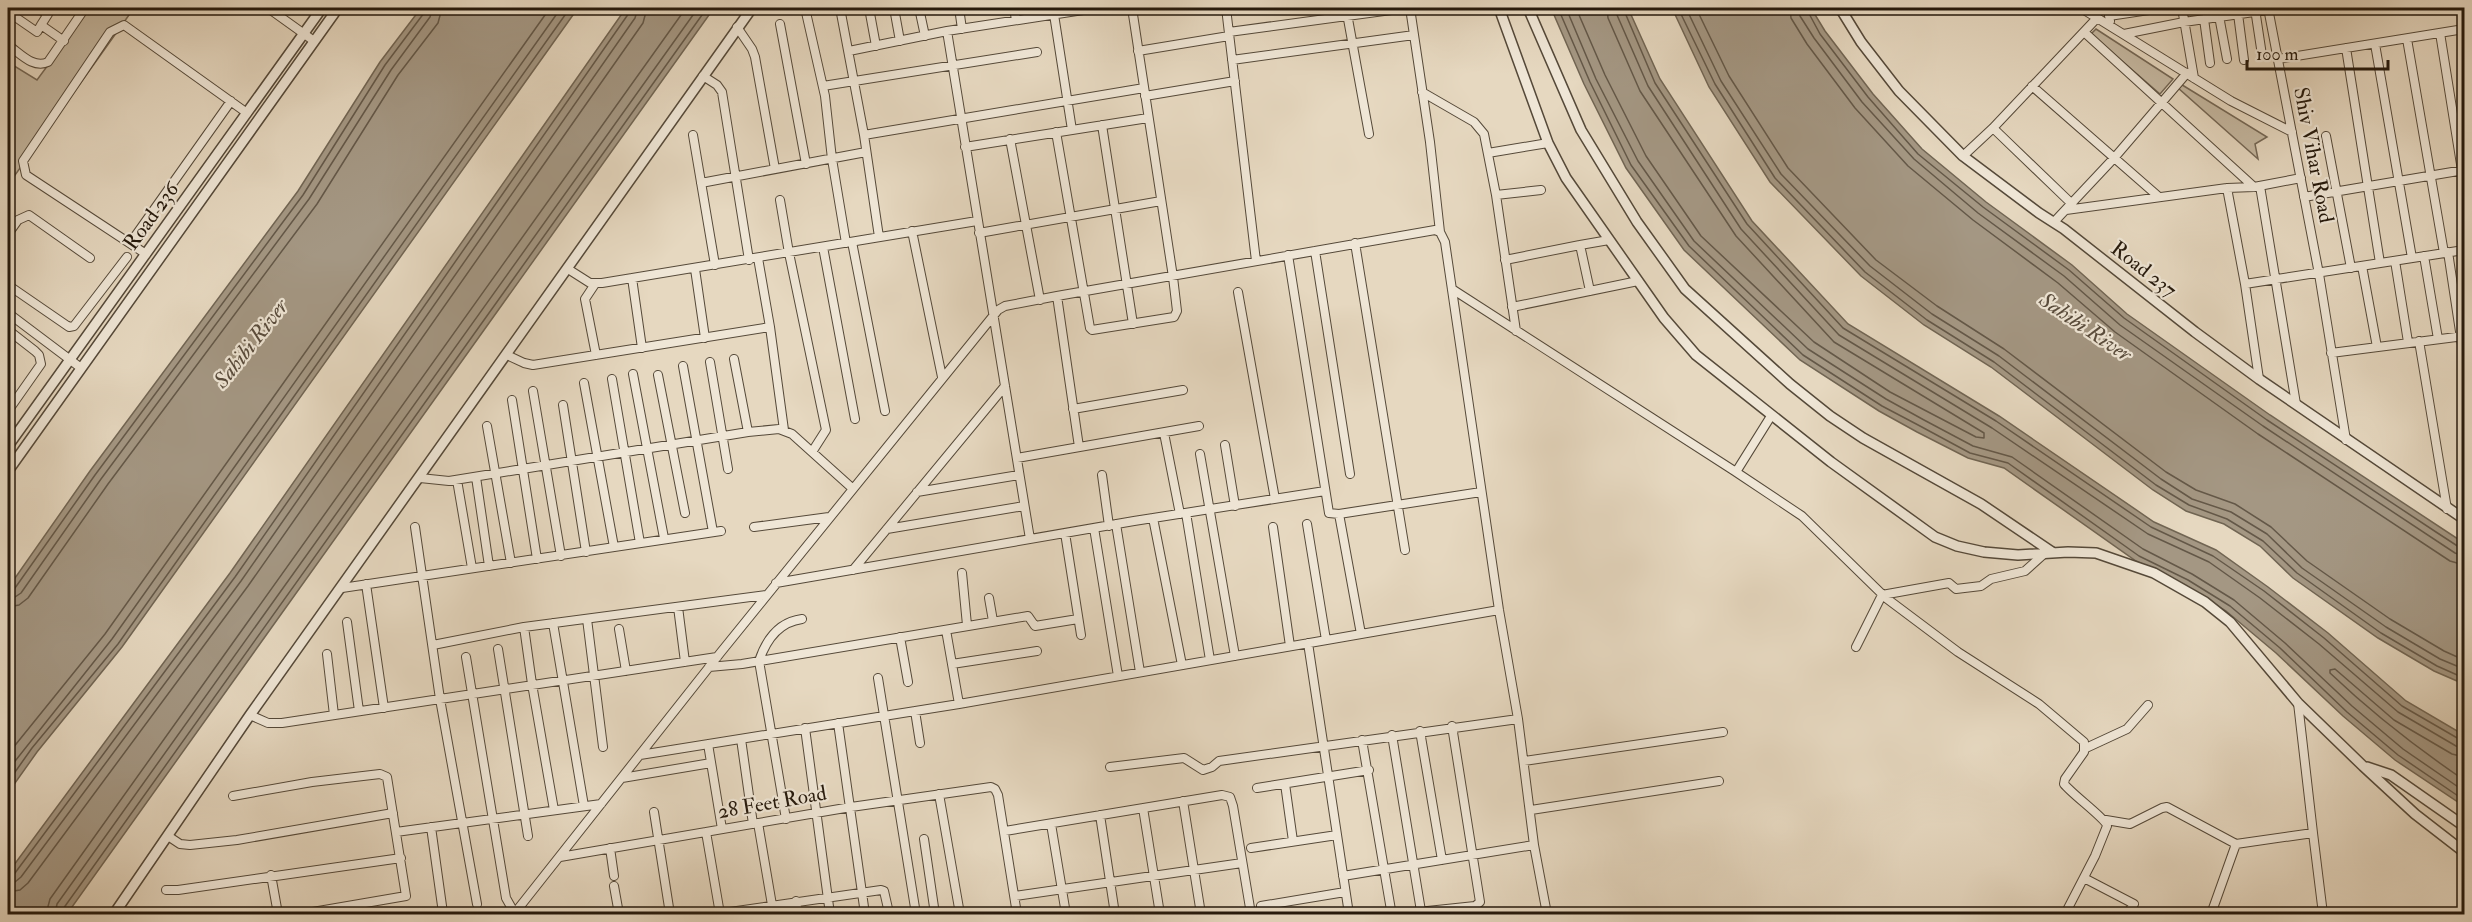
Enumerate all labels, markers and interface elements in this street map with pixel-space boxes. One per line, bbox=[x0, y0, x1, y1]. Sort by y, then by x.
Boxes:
scale bar bbox=[2247, 33, 2388, 71]
text: 100 m bbox=[2256, 43, 2299, 66]
street label: Shiv Vihar Road bbox=[2287, 85, 2340, 226]
street label: Road 236 bbox=[118, 176, 186, 256]
street label: Road 237 bbox=[2105, 235, 2182, 304]
water label: Sahibi River bbox=[2033, 285, 2138, 369]
water label: Sahibi River bbox=[207, 292, 295, 395]
street label: 28 Feet Road bbox=[715, 780, 829, 825]

